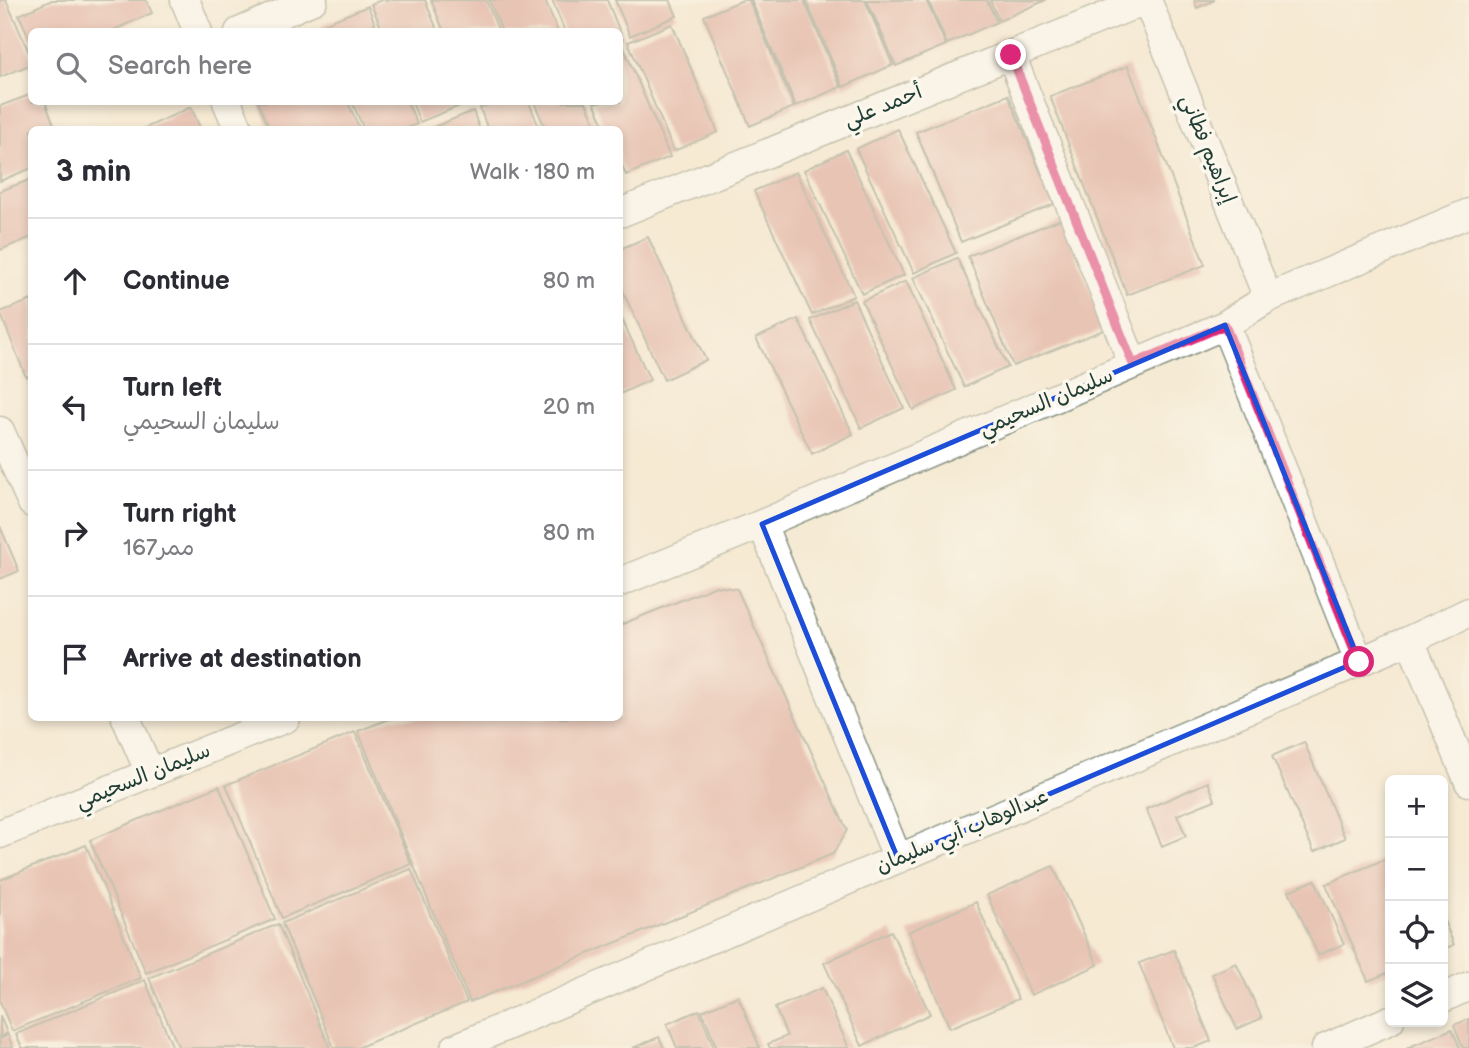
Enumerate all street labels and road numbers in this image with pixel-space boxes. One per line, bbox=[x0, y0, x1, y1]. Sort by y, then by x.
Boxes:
street label: أحمد علي bbox=[840, 79, 928, 139]
street label: إبراهيم فطاني bbox=[1169, 91, 1241, 209]
street label: سليمان السحيمي bbox=[975, 363, 1119, 447]
street label: سليمان السحيمي bbox=[72, 738, 216, 820]
street label: عبدالوهاب أبي سليمان bbox=[872, 783, 1054, 884]

